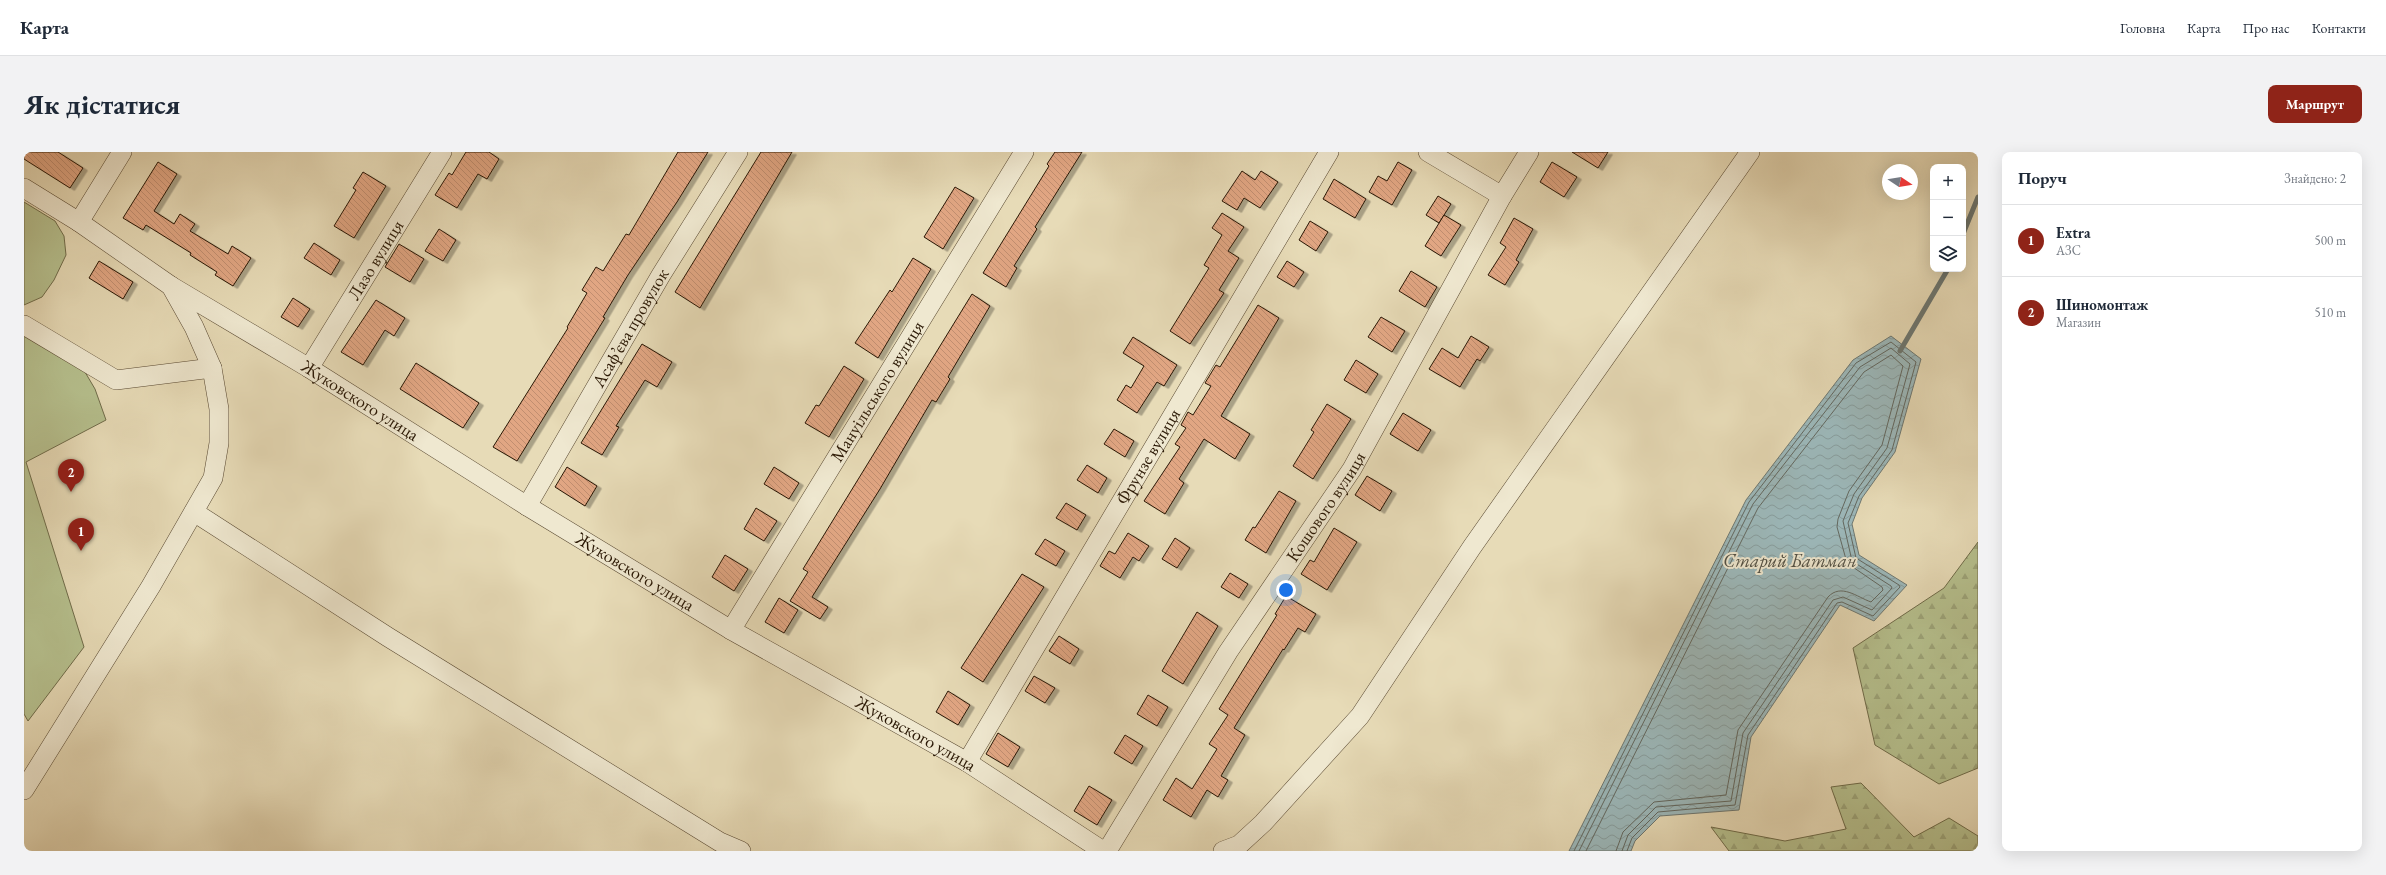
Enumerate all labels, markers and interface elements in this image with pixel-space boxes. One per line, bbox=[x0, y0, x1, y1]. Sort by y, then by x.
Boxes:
text: Карта bbox=[20, 15, 69, 40]
text: Головна bbox=[2120, 19, 2165, 37]
text: Карта bbox=[2187, 19, 2220, 37]
text: Про нас bbox=[2242, 19, 2290, 37]
text: Контакти bbox=[2312, 19, 2366, 37]
button: Маршрут bbox=[2268, 85, 2362, 123]
text: Як дістатися bbox=[24, 86, 180, 122]
north arrow bbox=[1882, 164, 1918, 200]
map controls bbox=[1930, 164, 1966, 272]
button: + bbox=[1930, 164, 1966, 200]
text: Поруч bbox=[2018, 167, 2067, 189]
text: Знайдено: 2 bbox=[2284, 170, 2346, 187]
button: − bbox=[1930, 200, 1966, 236]
street label: Лазо вулиця bbox=[342, 215, 408, 304]
text: Extra bbox=[2056, 223, 2091, 242]
text: 1 bbox=[2028, 232, 2034, 249]
text: 500 m bbox=[2315, 232, 2346, 249]
button: layers bbox=[1930, 236, 1966, 272]
text: АЗС bbox=[2056, 242, 2081, 259]
street label: Асаф’єва провулок bbox=[586, 263, 674, 392]
text: Шиномонтаж bbox=[2056, 295, 2148, 314]
text: 2 bbox=[2028, 304, 2034, 321]
text: 510 m bbox=[2315, 304, 2346, 321]
text: Магазин bbox=[2056, 314, 2101, 331]
street label: Мануільського вулиця bbox=[825, 316, 929, 466]
street label: Жуковского улица bbox=[296, 354, 424, 446]
street label: Фрунзе вулиця bbox=[1110, 404, 1185, 509]
street label: Кошового вулиця bbox=[1280, 448, 1370, 566]
pin: 2 bbox=[58, 459, 84, 492]
pin: 1 bbox=[68, 518, 94, 551]
street label: Жуковского улица bbox=[571, 526, 700, 617]
water label: Старий Батман bbox=[1723, 548, 1857, 573]
your location bbox=[1276, 580, 1296, 600]
street label: Жуковского улица bbox=[851, 689, 982, 776]

